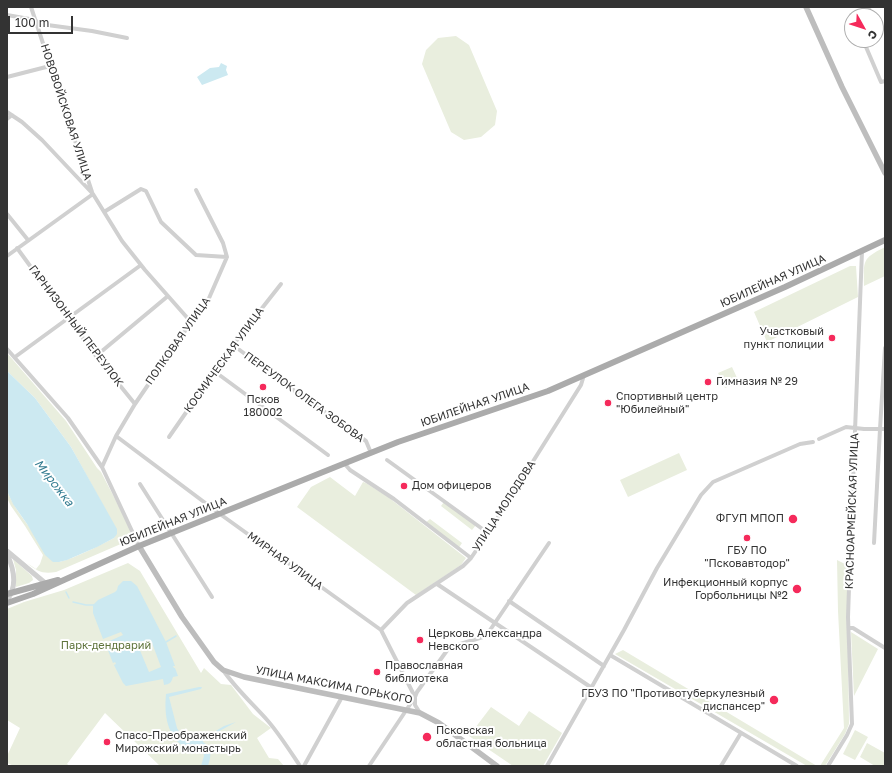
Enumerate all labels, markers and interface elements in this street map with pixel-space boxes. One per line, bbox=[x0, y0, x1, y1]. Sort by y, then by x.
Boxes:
scale bar bbox=[10, 8, 75, 34]
north arrow bbox=[844, 8, 884, 48]
text: 100 m bbox=[15, 15, 49, 30]
text: С bbox=[865, 28, 880, 42]
street label: НОВОВОЙСКОВАЯ УЛИЦА bbox=[38, 42, 94, 182]
street label: ЮБИЛЕЙНАЯ УЛИЦА bbox=[718, 252, 828, 310]
street label: ГАРНИЗОННЫЙ ПЕРЕУЛОК bbox=[26, 263, 126, 389]
street label: ПОЛКОВАЯ УЛИЦА bbox=[143, 295, 213, 387]
street label: КОСМИЧЕСКАЯ УЛИЦА bbox=[181, 305, 267, 415]
place label: Участковый пункт полиции bbox=[744, 325, 824, 351]
marker: Участковый пункт полиции bbox=[827, 333, 837, 343]
street label: ПЕРЕУЛОК ОЛЕГА ЗОБОВА bbox=[241, 349, 367, 445]
place label: Гимназия № 29 bbox=[716, 375, 798, 389]
marker: Гимназия № 29 bbox=[703, 377, 713, 387]
street label: ЮБИЛЕЙНАЯ УЛИЦА bbox=[419, 380, 531, 430]
marker: Псков 180002 bbox=[258, 382, 268, 392]
place label: Спортивный центр "Юбилейный" bbox=[616, 390, 718, 416]
place label: Псков 180002 bbox=[244, 393, 282, 419]
marker: Спортивный центр "Юбилейный" bbox=[603, 398, 613, 408]
street label: КРАСНОАРМЕЙСКАЯ УЛИЦА bbox=[843, 433, 861, 589]
water label: Мирожка bbox=[31, 457, 77, 509]
street label: УЛИЦА МОЛОДОВА bbox=[470, 458, 538, 554]
place label: Дом офицеров bbox=[412, 479, 491, 493]
marker: Дом офицеров bbox=[399, 481, 409, 491]
street label: ЮБИЛЕЙНАЯ УЛИЦА bbox=[118, 495, 228, 549]
place label: ФГУП МПОП bbox=[716, 512, 784, 526]
marker: ФГУП МПОП bbox=[787, 513, 799, 525]
street label: МИРНАЯ УЛИЦА bbox=[245, 529, 325, 593]
marker: ГБУ ПО "Псковавтодор" bbox=[742, 533, 752, 543]
place label: ГБУ ПО "Псковавтодор" bbox=[704, 544, 790, 570]
place label: Инфекционный корпус Горбольницы №2 bbox=[663, 576, 788, 602]
marker: Инфекционный корпус Горбольницы №2 bbox=[791, 583, 803, 595]
place label: Церковь Александра Невского bbox=[428, 627, 542, 653]
marker: Церковь Александра Невского bbox=[415, 635, 425, 645]
park label: Парк-дендрарий bbox=[61, 639, 151, 653]
place label: Православная библиотека bbox=[385, 659, 463, 685]
street label: УЛИЦА МАКСИМА ГОРЬКОГО bbox=[254, 663, 414, 707]
marker: Православная библиотека bbox=[372, 667, 382, 677]
place label: ГБУЗ ПО "Противотуберкулезный диспансер" bbox=[581, 687, 765, 713]
marker: ГБУЗ ПО "Противотуберкулезный диспансер" bbox=[768, 694, 780, 706]
place label: Псковская областная больница bbox=[436, 724, 547, 750]
place label: Спасо-Преображенский Мирожский монастырь bbox=[115, 729, 247, 755]
marker: Псковская областная больница bbox=[421, 731, 433, 743]
marker: Спасо-Преображенский Мирожский монастырь bbox=[102, 737, 112, 747]

